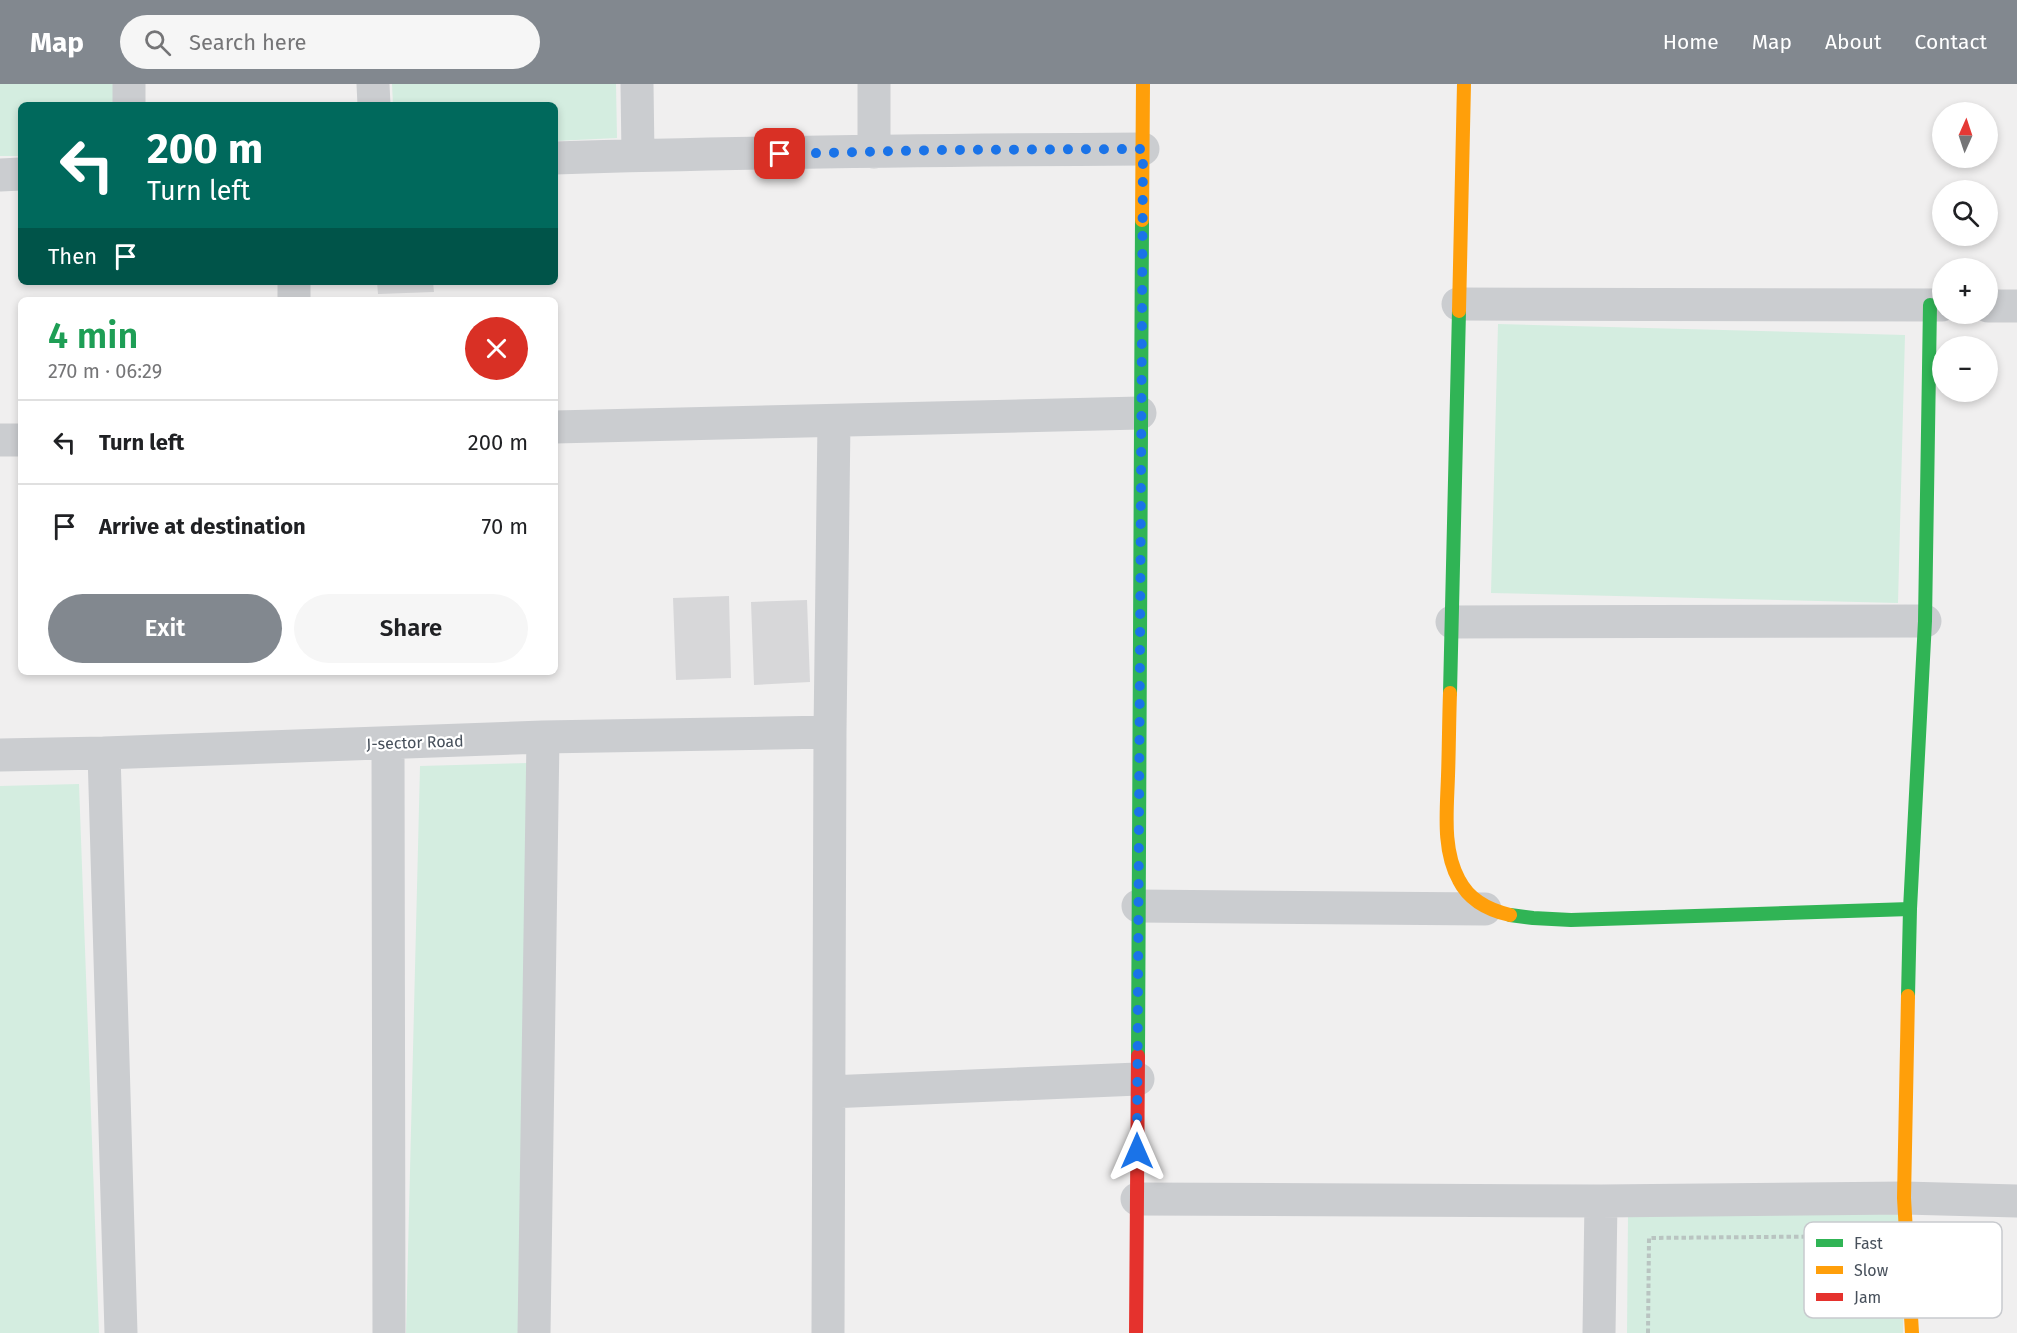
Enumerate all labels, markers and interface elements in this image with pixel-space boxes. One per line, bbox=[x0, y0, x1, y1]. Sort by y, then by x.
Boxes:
search box bbox=[120, 15, 540, 69]
text: Map bbox=[30, 26, 84, 59]
icon: search bbox=[141, 26, 174, 59]
text: Search here bbox=[189, 29, 307, 56]
text: Home bbox=[1663, 29, 1719, 55]
text: Map bbox=[1752, 29, 1792, 55]
text: About bbox=[1825, 29, 1882, 55]
text: Contact bbox=[1915, 29, 1987, 55]
north arrow bbox=[1932, 102, 1998, 168]
map controls bbox=[1932, 102, 1998, 402]
text: 200 m bbox=[147, 124, 263, 174]
icon: left bbox=[48, 126, 126, 204]
pin bbox=[754, 128, 805, 179]
icon: arrive bbox=[763, 137, 796, 170]
text: Turn left bbox=[147, 175, 250, 207]
button: search bbox=[1932, 180, 1998, 246]
icon: arrive bbox=[109, 240, 142, 273]
text: Then bbox=[48, 243, 97, 270]
button: + bbox=[1932, 258, 1998, 324]
text: 4 min bbox=[48, 314, 138, 358]
button: close bbox=[465, 317, 528, 380]
button: − bbox=[1932, 336, 1998, 402]
text: 270 m · 06:29 bbox=[48, 359, 162, 383]
icon: left bbox=[48, 426, 81, 459]
text: Turn left bbox=[99, 429, 184, 456]
text: 200 m bbox=[468, 429, 528, 456]
icon: arrive bbox=[48, 510, 81, 543]
text: Arrive at destination bbox=[99, 513, 306, 540]
text: 70 m bbox=[482, 513, 528, 540]
button: Exit bbox=[48, 594, 282, 663]
button: Share bbox=[294, 594, 528, 663]
street label: J-sector Road bbox=[366, 731, 464, 754]
position arrow bbox=[1105, 1119, 1169, 1183]
legend bbox=[1804, 1222, 2002, 1318]
text: Fast bbox=[1854, 1234, 1883, 1253]
text: Slow bbox=[1854, 1261, 1889, 1280]
text: Jam bbox=[1854, 1288, 1881, 1307]

